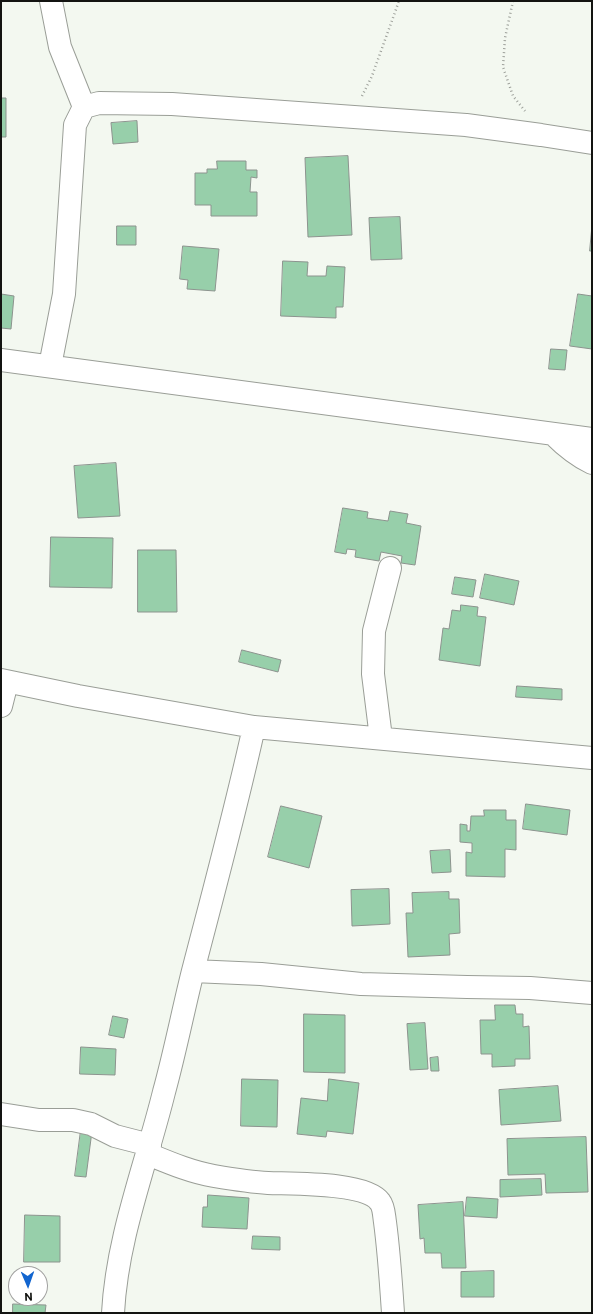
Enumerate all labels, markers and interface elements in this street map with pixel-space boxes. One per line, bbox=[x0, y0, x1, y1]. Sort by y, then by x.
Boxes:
north arrow bbox=[8, 1266, 48, 1306]
text: N bbox=[24, 1291, 33, 1304]

